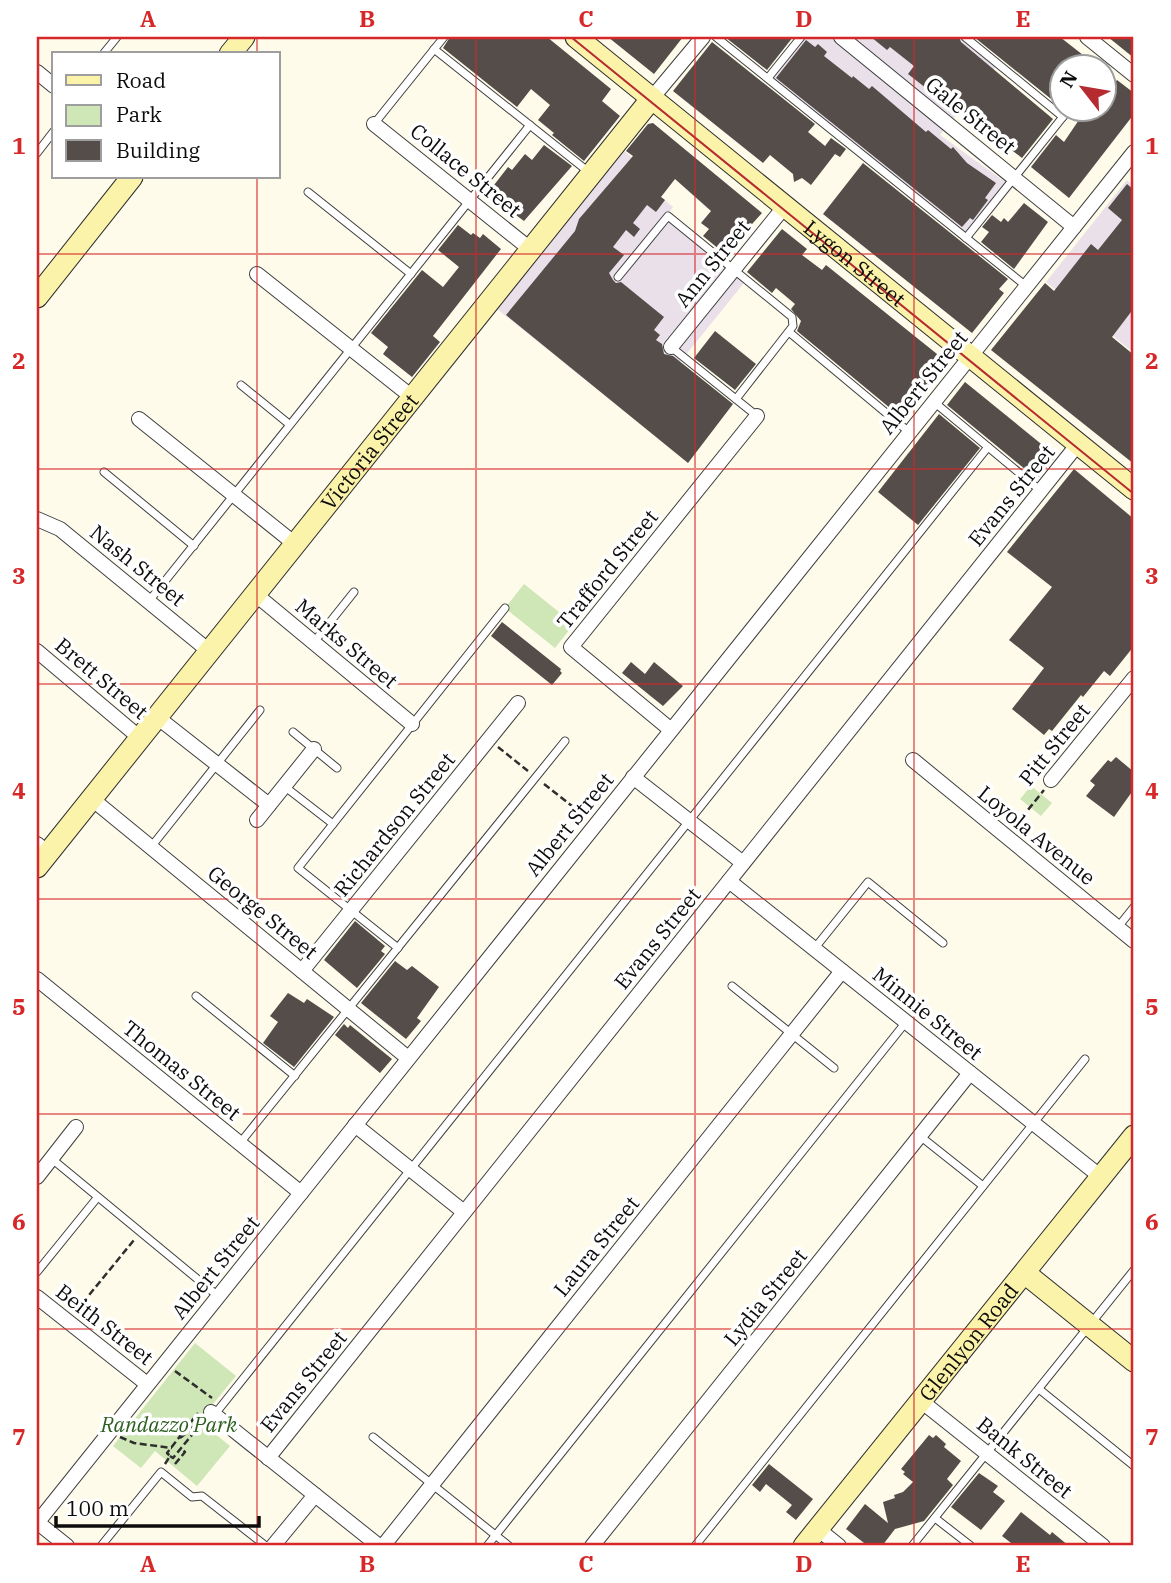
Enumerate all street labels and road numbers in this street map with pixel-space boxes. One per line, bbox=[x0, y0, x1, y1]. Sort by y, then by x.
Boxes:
street label: Gale Street bbox=[920, 70, 1022, 160]
street label: Collace Street bbox=[405, 117, 527, 223]
street label: Ann Street bbox=[668, 213, 756, 313]
street label: Lygon Street bbox=[798, 213, 912, 313]
street label: Albert Street bbox=[873, 324, 973, 440]
street label: Victoria Street bbox=[314, 387, 424, 516]
street label: Evans Street bbox=[961, 438, 1061, 552]
street label: Trafford Street bbox=[550, 503, 664, 635]
street label: Nash Street bbox=[85, 518, 191, 612]
street label: Marks Street bbox=[290, 592, 404, 694]
street label: Brett Street bbox=[50, 631, 154, 725]
street label: Pitt Street bbox=[1012, 697, 1096, 791]
street label: Richardson Street bbox=[327, 746, 461, 902]
street label: Albert Street bbox=[519, 766, 619, 882]
street label: Loyola Avenue bbox=[972, 779, 1102, 891]
street label: George Street bbox=[202, 859, 324, 965]
street label: Evans Street bbox=[607, 881, 707, 995]
street label: Minnie Street bbox=[867, 960, 989, 1066]
street label: Thomas Street bbox=[117, 1014, 247, 1126]
street label: Laura Street bbox=[547, 1190, 645, 1302]
street label: Albert Street bbox=[165, 1209, 265, 1325]
street label: Lydia Street bbox=[717, 1242, 813, 1352]
street label: Beith Street bbox=[51, 1277, 159, 1371]
street label: Glenlyon Road bbox=[912, 1277, 1024, 1407]
street label: Evans Street bbox=[253, 1324, 353, 1438]
street label: Bank Street bbox=[971, 1410, 1079, 1504]

